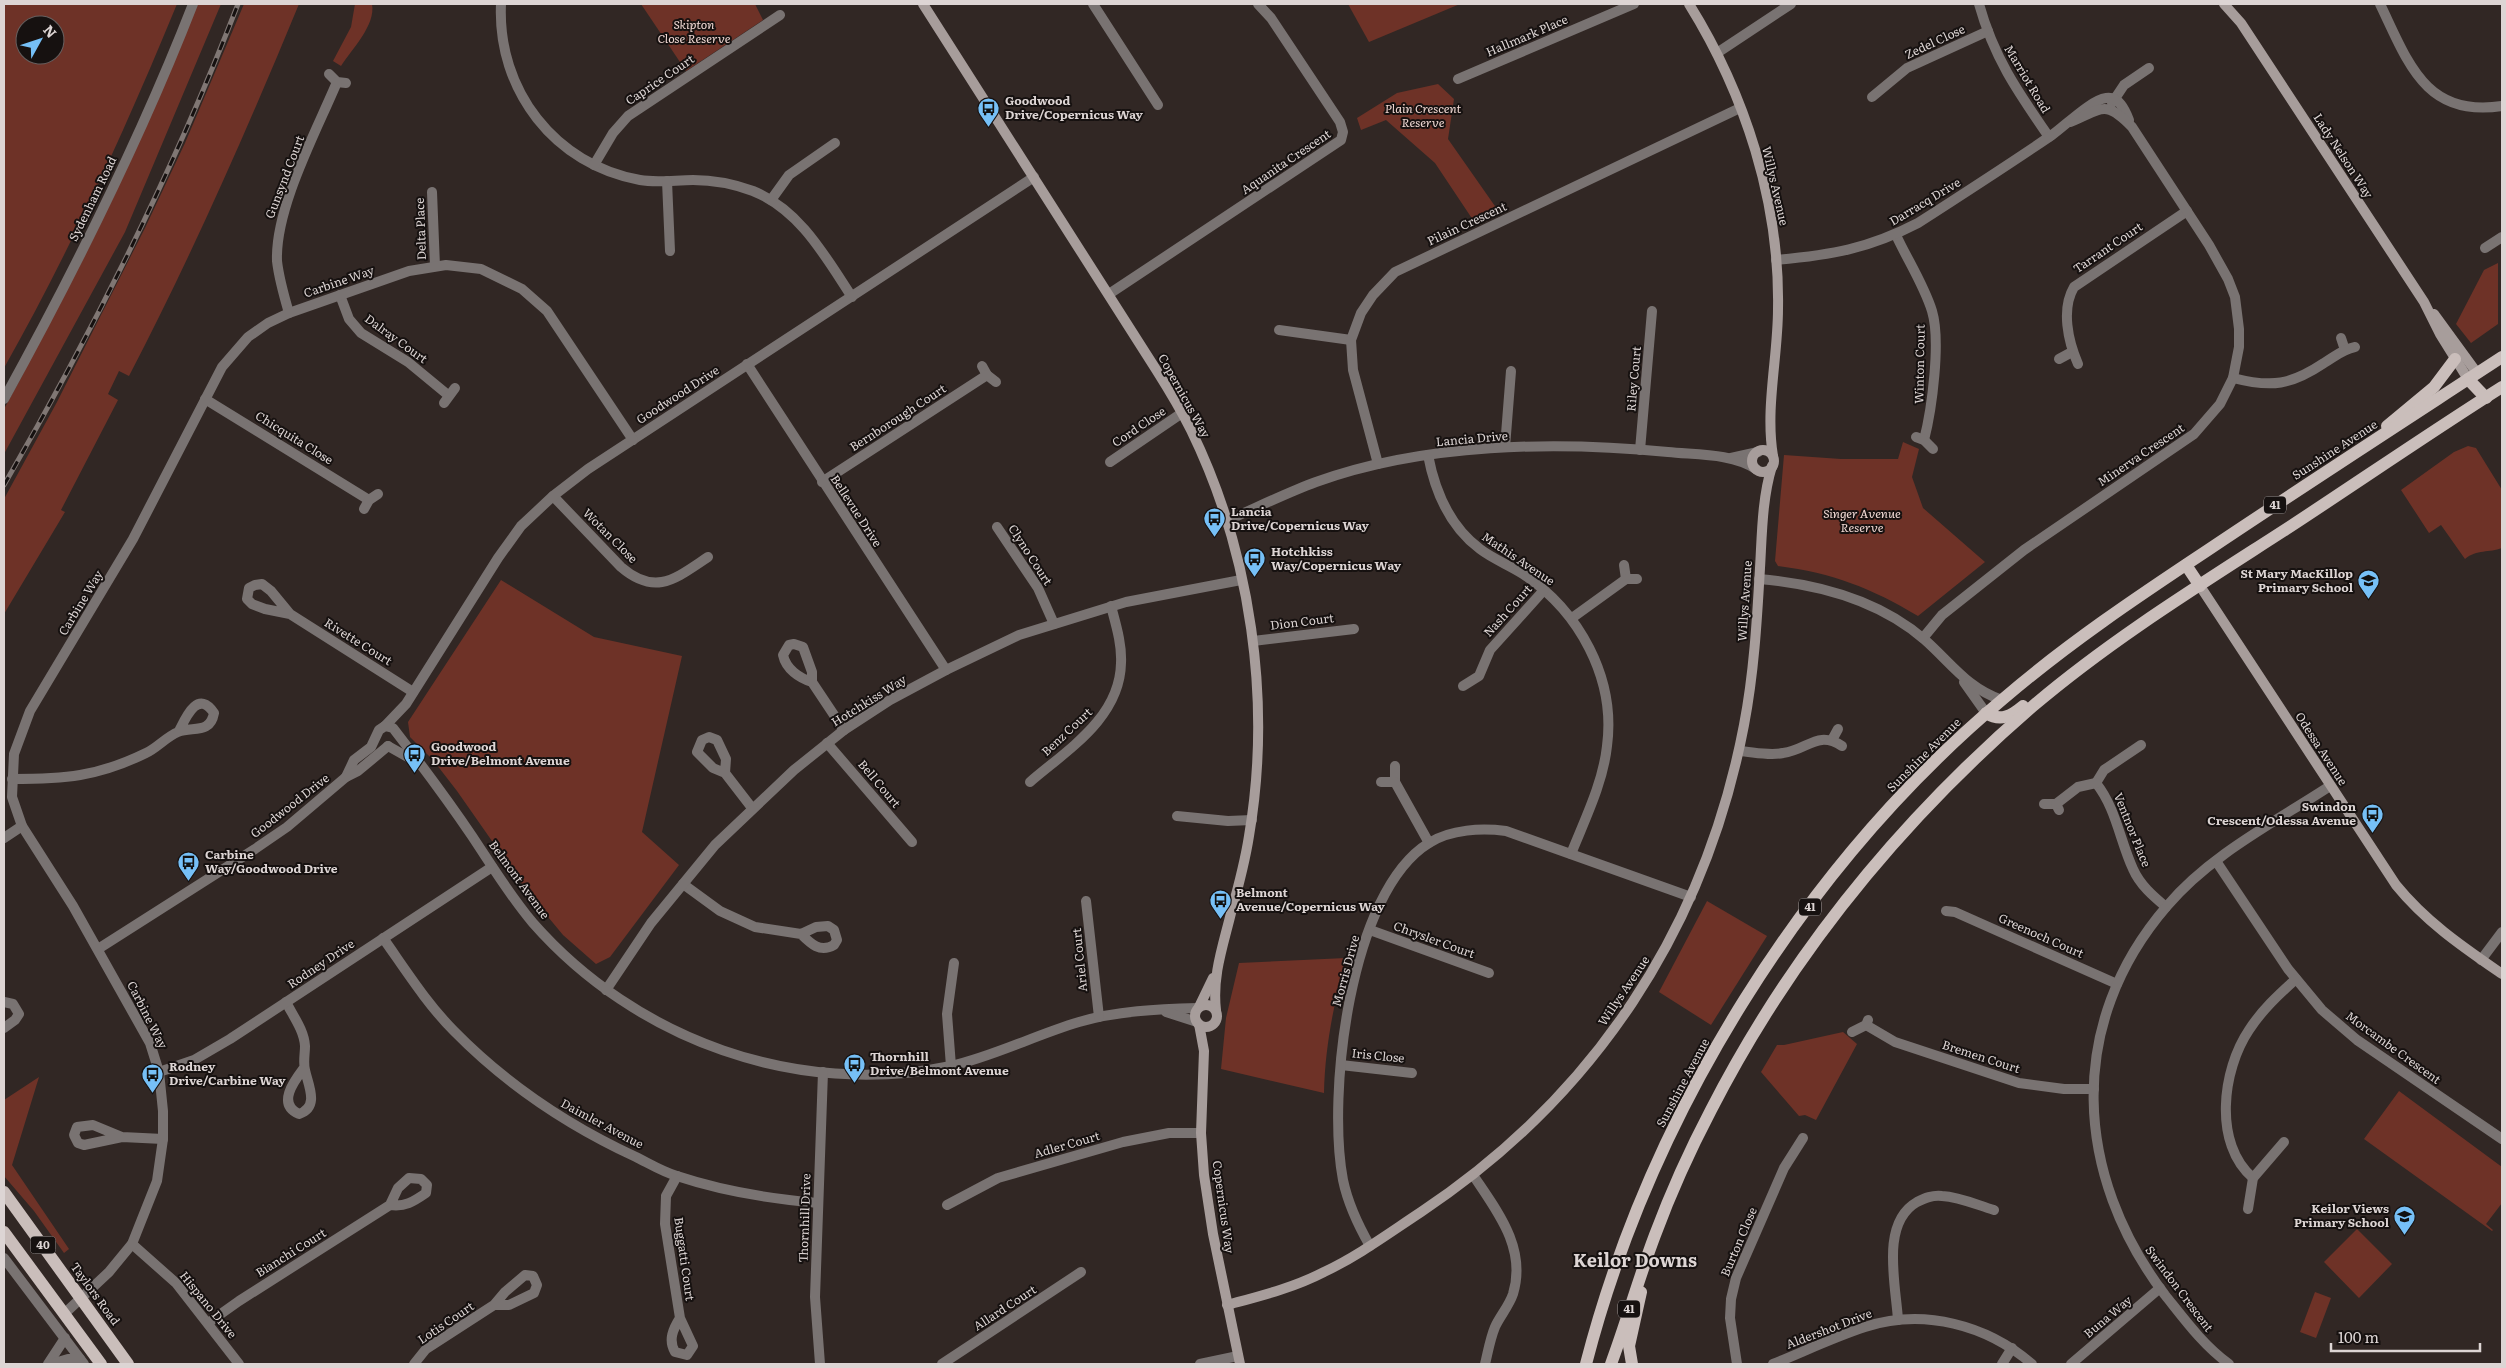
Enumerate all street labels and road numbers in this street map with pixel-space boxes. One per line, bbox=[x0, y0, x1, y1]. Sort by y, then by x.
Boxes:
street label: Hallmark Place bbox=[1483, 10, 1570, 60]
street label: Zedel Close bbox=[1902, 19, 1968, 63]
street label: Marriot Road bbox=[2000, 41, 2056, 117]
street label: Caprice Court bbox=[621, 49, 698, 109]
street label: Lady Nelson Way bbox=[2310, 109, 2378, 202]
street label: Aquanita Crescent bbox=[1237, 124, 1334, 198]
street label: Gunsynd Court bbox=[260, 132, 308, 221]
street label: Willys Avenue bbox=[1758, 144, 1794, 227]
street label: Sydenham Road bbox=[64, 153, 121, 244]
street label: Darracq Drive bbox=[1885, 173, 1964, 230]
street label: Delta Place bbox=[410, 197, 430, 261]
street label: Pilain Crescent bbox=[1424, 197, 1509, 249]
street label: Tarrant Court bbox=[2069, 217, 2146, 277]
street label: Carbine Way bbox=[301, 261, 376, 302]
street label: Dalray Court bbox=[361, 309, 432, 367]
street label: Winton Court bbox=[1909, 324, 1929, 404]
street label: Riley Court bbox=[1621, 345, 1645, 412]
street label: Copernicus Way bbox=[1154, 350, 1215, 441]
street label: Goodwood Drive bbox=[632, 361, 722, 428]
street label: Bernborough Court bbox=[846, 379, 949, 455]
street label: Cord Close bbox=[1108, 402, 1169, 451]
street label: Chicquita Close bbox=[252, 406, 337, 468]
street label: Sunshine Avenue bbox=[2288, 415, 2381, 484]
street label: Minerva Crescent bbox=[2093, 418, 2188, 490]
street label: Lancia Drive bbox=[1435, 426, 1509, 450]
street label: Bellevue Drive bbox=[827, 471, 887, 550]
road number: 41 bbox=[2264, 496, 2286, 514]
street label: Wotan Close bbox=[579, 504, 642, 567]
street label: Clyno Court bbox=[1004, 520, 1057, 589]
street label: Mathis Avenue bbox=[1478, 527, 1559, 589]
street label: Willys Avenue bbox=[1732, 560, 1756, 642]
street label: Carbine Way bbox=[54, 566, 107, 639]
street label: Nash Court bbox=[1479, 580, 1536, 641]
street label: Dion Court bbox=[1269, 608, 1335, 634]
street label: Rivette Court bbox=[321, 613, 396, 669]
street label: Hotchkiss Way bbox=[827, 670, 910, 730]
street label: Benz Court bbox=[1037, 703, 1096, 760]
street label: Odessa Avenue bbox=[2291, 708, 2352, 789]
street label: Sunshine Avenue bbox=[1882, 713, 1964, 795]
street label: Bell Court bbox=[854, 755, 905, 811]
street label: Goodwood Drive bbox=[246, 769, 333, 842]
street label: Ventnor Place bbox=[2110, 790, 2156, 869]
street label: Belmont Avenue bbox=[485, 836, 555, 922]
road number: 41 bbox=[1799, 899, 1821, 916]
street label: Greenoch Court bbox=[1996, 908, 2087, 962]
street label: Chrysler Court bbox=[1391, 916, 1478, 962]
street label: Ariel Court bbox=[1067, 927, 1091, 993]
street label: Morris Drive bbox=[1327, 933, 1363, 1009]
street label: Rodney Drive bbox=[283, 934, 358, 992]
street label: Willys Avenue bbox=[1593, 952, 1653, 1029]
street label: Carbine Way bbox=[123, 978, 173, 1051]
street label: Morcambe Crescent bbox=[2342, 1006, 2445, 1088]
street label: Sunshine Avenue bbox=[1651, 1035, 1713, 1130]
street label: Bremen Court bbox=[1940, 1035, 2023, 1077]
street label: Iris Close bbox=[1351, 1043, 1405, 1067]
street label: Daimler Avenue bbox=[558, 1094, 647, 1153]
street label: Adler Court bbox=[1032, 1126, 1102, 1162]
street label: Copernicus Way bbox=[1209, 1159, 1239, 1254]
street label: Thornhill Drive bbox=[793, 1173, 815, 1263]
street label: Burton Close bbox=[1715, 1204, 1761, 1279]
street label: Buggatti Court bbox=[670, 1216, 700, 1302]
street label: Bianchi Court bbox=[252, 1223, 329, 1281]
road number: 40 bbox=[30, 1236, 56, 1254]
street label: Swindon Crescent bbox=[2141, 1242, 2218, 1335]
street label: Taylors Road bbox=[67, 1258, 125, 1329]
street label: Hispano Drive bbox=[176, 1267, 242, 1342]
street label: Allard Court bbox=[969, 1280, 1040, 1334]
street label: Buna Way bbox=[2079, 1291, 2135, 1342]
street label: Lotis Court bbox=[414, 1297, 477, 1348]
road number: 41 bbox=[1618, 1300, 1640, 1318]
street label: Aldershot Drive bbox=[1783, 1303, 1874, 1353]

